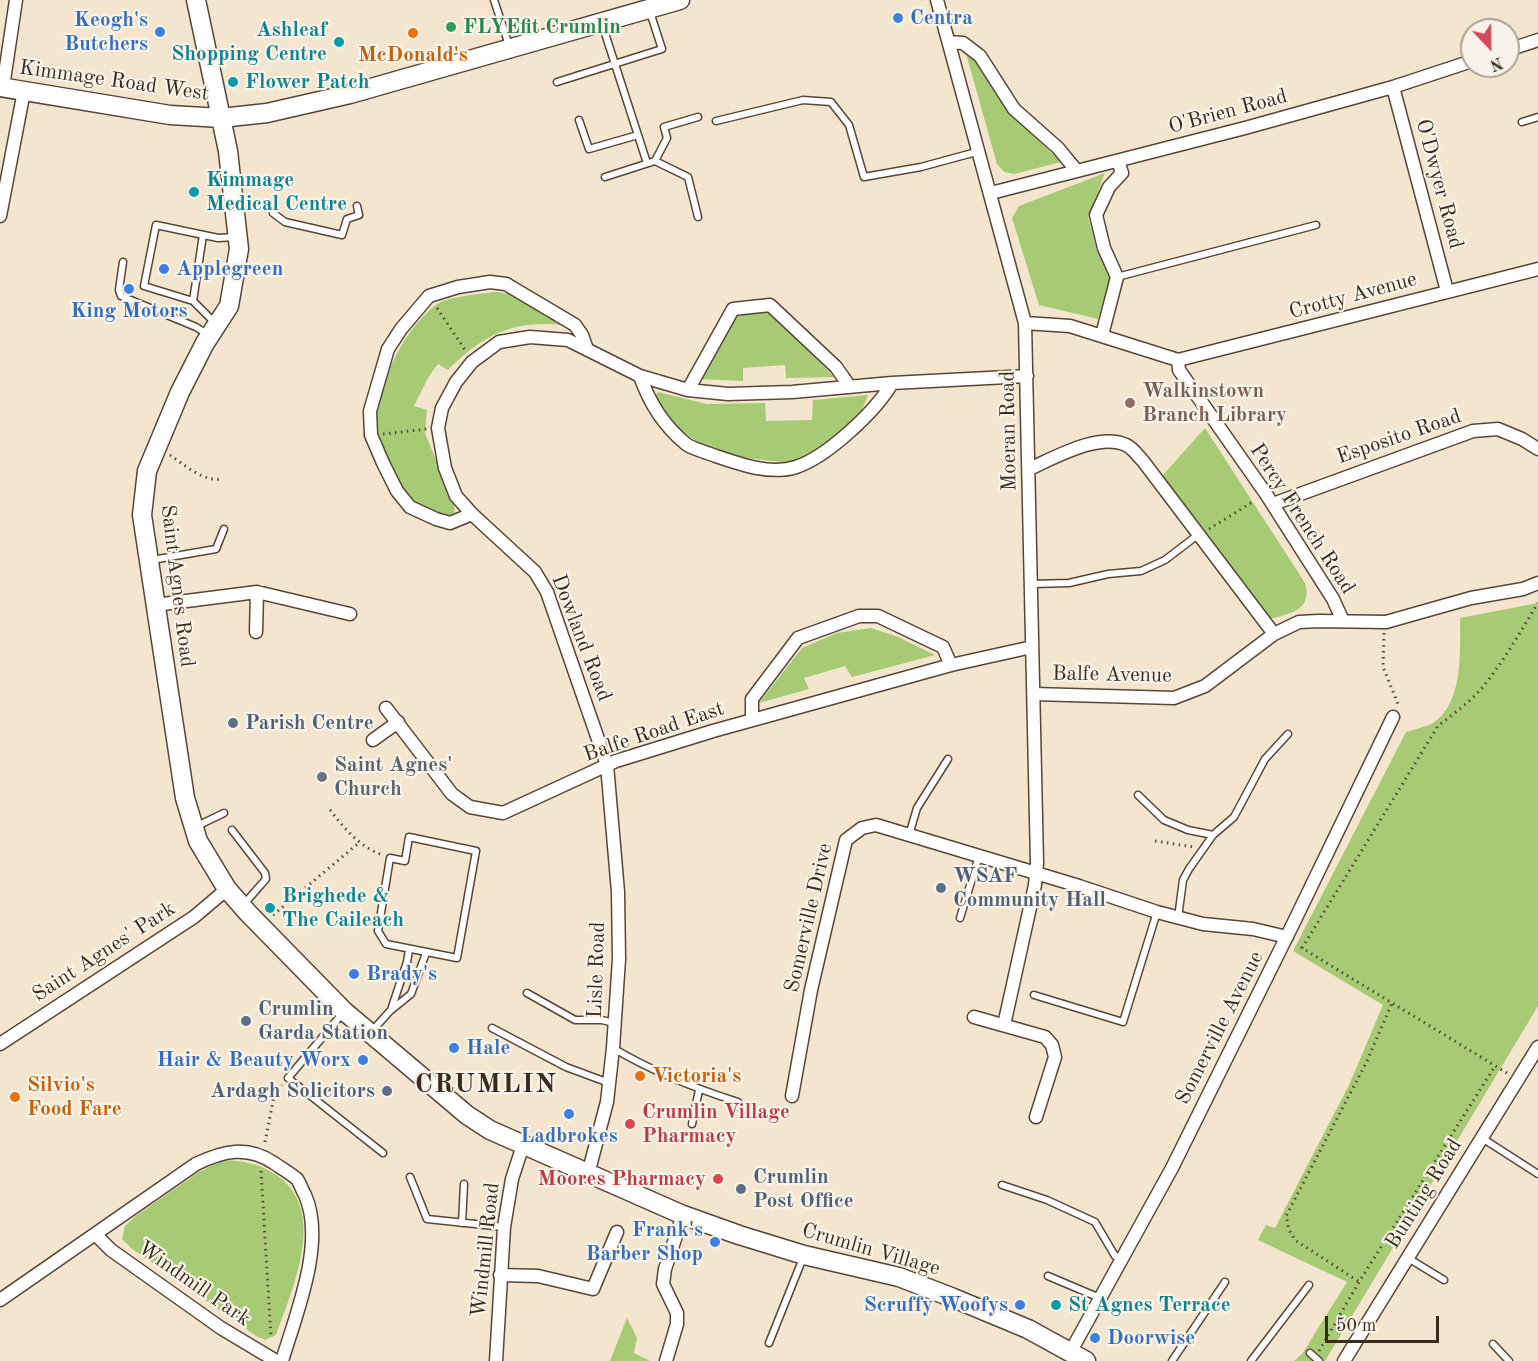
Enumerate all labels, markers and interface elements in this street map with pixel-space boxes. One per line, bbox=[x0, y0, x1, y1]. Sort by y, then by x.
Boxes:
place label: Centra bbox=[910, 5, 973, 31]
place label: Keogh's Butchers bbox=[64, 7, 148, 57]
marker: Centra bbox=[891, 11, 905, 25]
place label: FLYEfit Crumlin bbox=[463, 14, 621, 40]
place label: Ashleaf Shopping Centre bbox=[171, 17, 327, 67]
north arrow bbox=[1460, 18, 1520, 78]
marker: FLYEfit Crumlin bbox=[444, 20, 458, 34]
marker: Keogh's Butchers bbox=[153, 25, 167, 39]
marker: McDonald's bbox=[406, 26, 420, 40]
marker: Ashleaf Shopping Centre bbox=[332, 35, 346, 49]
place label: McDonald's bbox=[358, 42, 468, 68]
text: N bbox=[1487, 53, 1505, 73]
street label: Kimmage Road West bbox=[18, 55, 210, 107]
place label: Flower Patch bbox=[245, 69, 370, 95]
marker: Flower Patch bbox=[226, 75, 240, 89]
street label: O'Brien Road bbox=[1166, 84, 1290, 140]
street label: O'Dwyer Road bbox=[1410, 116, 1468, 252]
place label: Kimmage Medical Centre bbox=[206, 167, 347, 217]
marker: Kimmage Medical Centre bbox=[187, 185, 201, 199]
place label: Applegreen bbox=[176, 256, 283, 282]
marker: Applegreen bbox=[157, 262, 171, 276]
street label: Crotty Avenue bbox=[1286, 267, 1420, 325]
marker: King Motors bbox=[122, 282, 136, 296]
place label: King Motors bbox=[70, 298, 188, 324]
street label: Moeran Road bbox=[995, 370, 1023, 492]
place label: Walkinstown Branch Library bbox=[1142, 378, 1287, 428]
marker: Walkinstown Branch Library bbox=[1123, 396, 1137, 410]
street label: Esposito Road bbox=[1333, 404, 1465, 470]
street label: Percy French Road bbox=[1244, 439, 1360, 599]
street label: Saint Agnes Road bbox=[155, 503, 199, 669]
street label: Dowland Road bbox=[545, 571, 617, 705]
street label: Balfe Avenue bbox=[1052, 661, 1172, 689]
street label: Balfe Road East bbox=[580, 696, 728, 768]
place label: Parish Centre bbox=[245, 710, 374, 736]
marker: Parish Centre bbox=[226, 716, 240, 730]
place label: Saint Agnes' Church bbox=[334, 752, 452, 802]
marker: Saint Agnes' Church bbox=[315, 770, 329, 784]
street label: Somerville Drive bbox=[780, 841, 838, 995]
place label: WSAF Community Hall bbox=[953, 863, 1106, 913]
marker: WSAF Community Hall bbox=[934, 881, 948, 895]
place label: Brighede & The Caileach bbox=[282, 883, 404, 933]
street label: Saint Agnes' Park bbox=[28, 896, 180, 1008]
marker: Brighede & The Caileach bbox=[263, 901, 277, 915]
street label: Lisle Road bbox=[583, 921, 611, 1019]
street label: Somerville Avenue bbox=[1170, 947, 1270, 1109]
place label: Brady's bbox=[366, 961, 437, 987]
marker: Brady's bbox=[347, 967, 361, 981]
place label: Crumlin Garda Station bbox=[258, 996, 388, 1046]
marker: Crumlin Garda Station bbox=[239, 1014, 253, 1028]
place label: Hale bbox=[466, 1035, 510, 1061]
marker: Hale bbox=[447, 1041, 461, 1055]
place label: Hair & Beauty Worx bbox=[157, 1047, 351, 1073]
marker: Hair & Beauty Worx bbox=[356, 1053, 370, 1067]
place label: Victoria's bbox=[652, 1063, 741, 1089]
district label: CRUMLIN bbox=[415, 1069, 557, 1101]
marker: Victoria's bbox=[633, 1069, 647, 1083]
place label: Silvio's Food Fare bbox=[27, 1072, 122, 1122]
place label: Ardagh Solicitors bbox=[210, 1078, 375, 1104]
marker: Ardagh Solicitors bbox=[380, 1084, 394, 1098]
marker: Silvio's Food Fare bbox=[8, 1090, 22, 1104]
place label: Crumlin Village Pharmacy bbox=[642, 1099, 790, 1149]
marker: Ladbrokes bbox=[562, 1107, 576, 1121]
marker: Crumlin Village Pharmacy bbox=[623, 1117, 637, 1131]
place label: Ladbrokes bbox=[520, 1123, 618, 1149]
street label: Bunting Road bbox=[1380, 1134, 1468, 1254]
place label: Crumlin Post Office bbox=[753, 1164, 854, 1214]
place label: Moores Pharmacy bbox=[538, 1166, 706, 1192]
marker: Moores Pharmacy bbox=[711, 1172, 725, 1186]
street label: Windmill Road bbox=[466, 1181, 506, 1319]
marker: Crumlin Post Office bbox=[734, 1182, 748, 1196]
place label: Frank's Barber Shop bbox=[586, 1217, 703, 1267]
street label: Crumlin Village bbox=[799, 1218, 943, 1282]
marker: Frank's Barber Shop bbox=[708, 1235, 722, 1249]
street label: Windmill Park bbox=[133, 1236, 255, 1332]
place label: Scruffy Woofys bbox=[864, 1292, 1008, 1318]
place label: St Agnes Terrace bbox=[1068, 1292, 1231, 1318]
marker: Scruffy Woofys bbox=[1013, 1298, 1027, 1312]
marker: St Agnes Terrace bbox=[1049, 1298, 1063, 1312]
scale bar bbox=[1328, 1304, 1442, 1342]
text: 50 m bbox=[1336, 1317, 1376, 1335]
place label: Doorwise bbox=[1107, 1325, 1195, 1351]
marker: Doorwise bbox=[1088, 1331, 1102, 1345]

